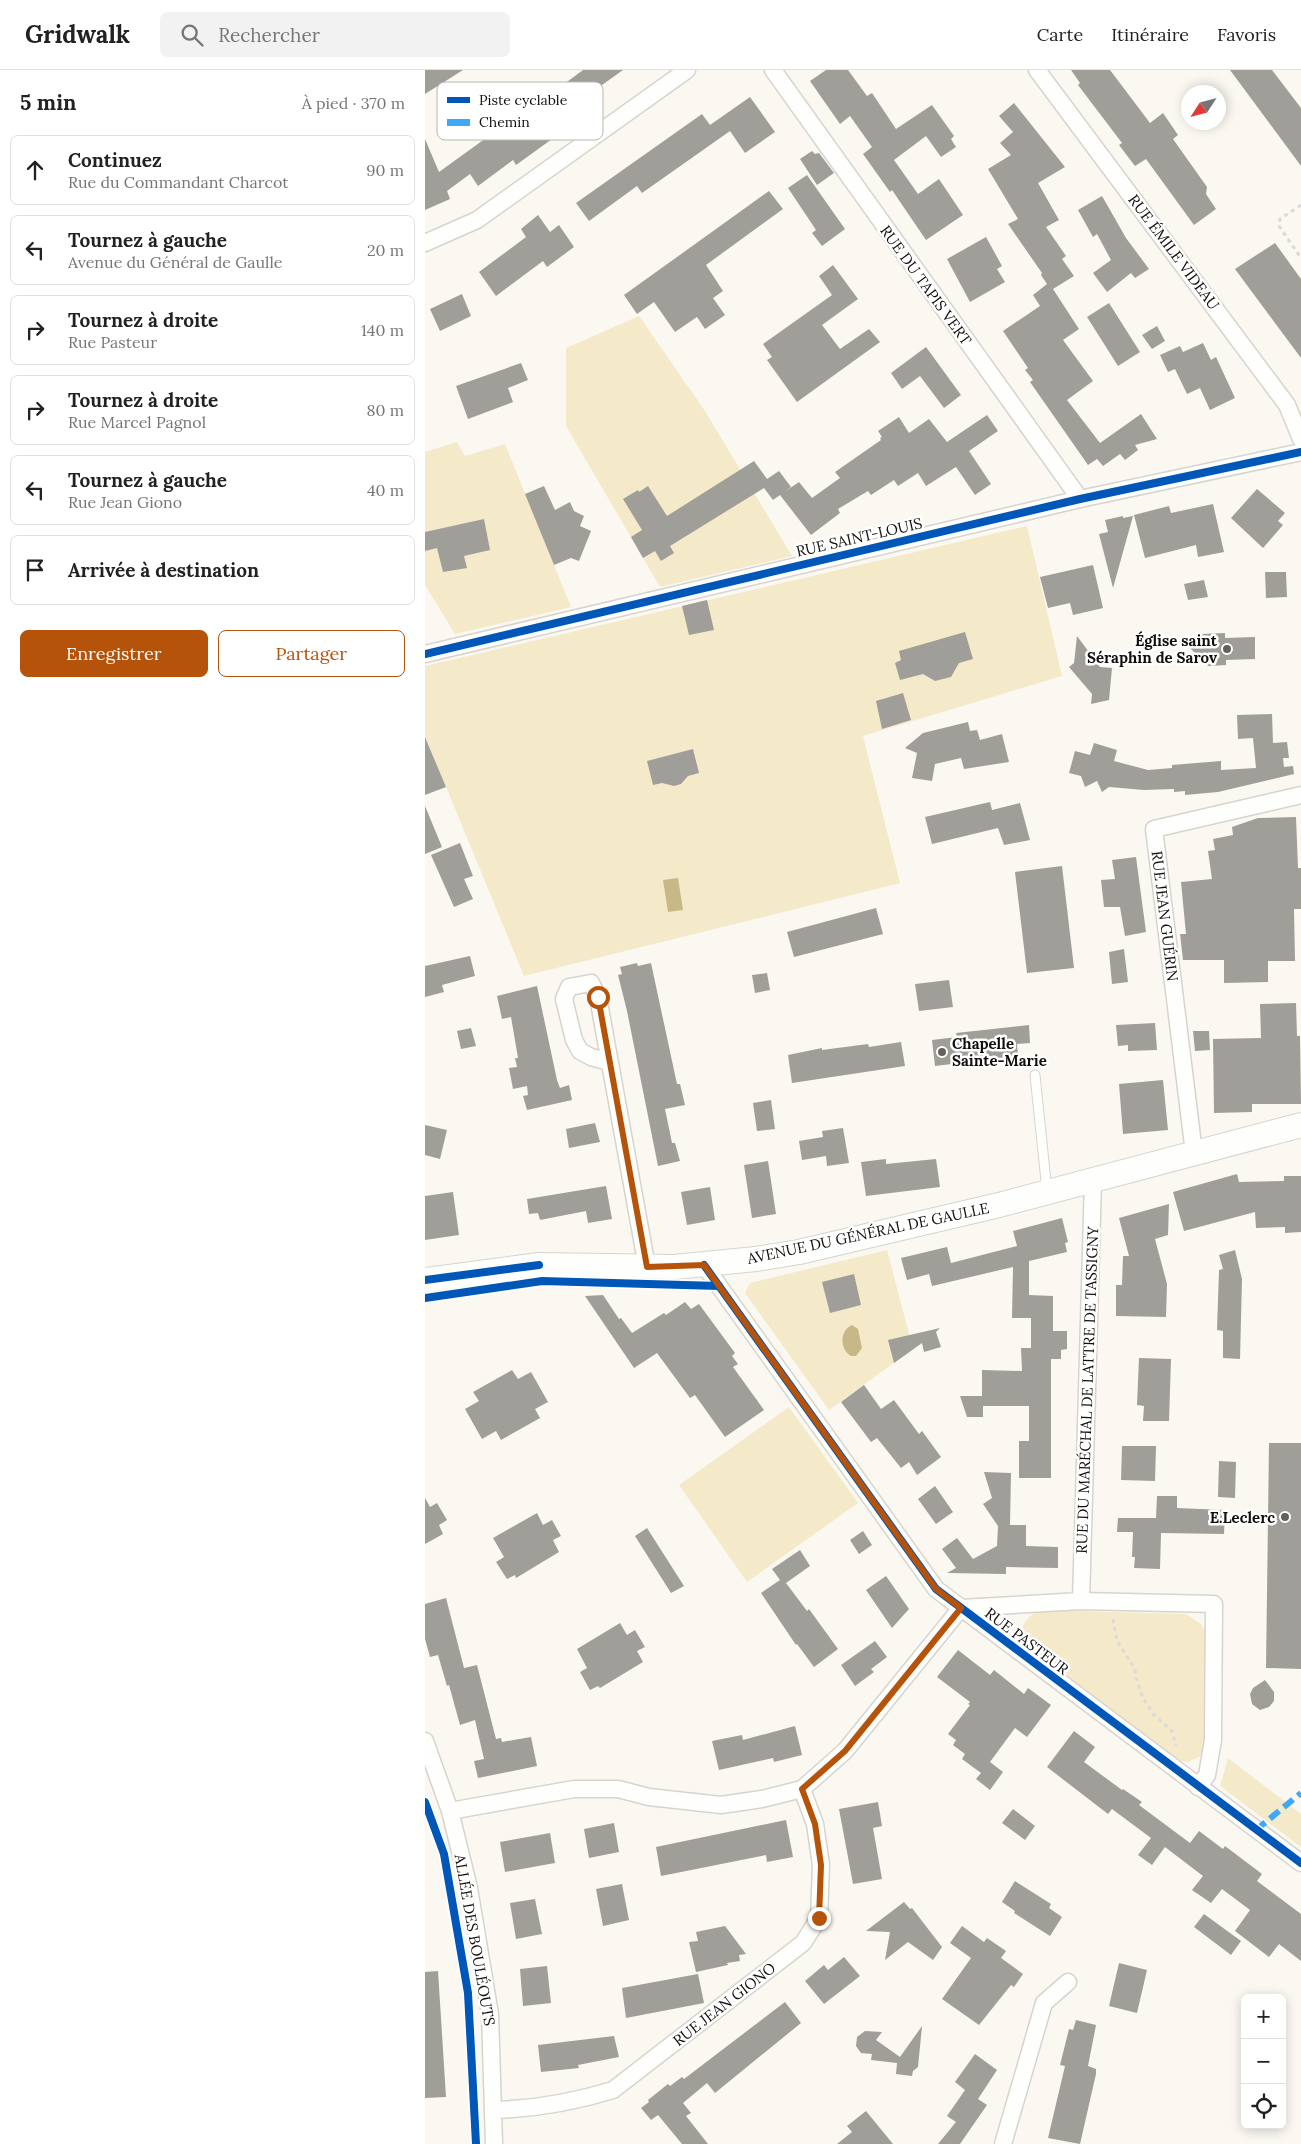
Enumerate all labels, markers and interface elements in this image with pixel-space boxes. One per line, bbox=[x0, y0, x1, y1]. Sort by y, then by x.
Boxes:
search box bbox=[160, 12, 510, 57]
text: Gridwalk bbox=[25, 19, 130, 50]
icon: search bbox=[178, 21, 206, 49]
text: Rechercher bbox=[218, 23, 320, 47]
text: Carte bbox=[1037, 23, 1083, 46]
text: Itinéraire bbox=[1111, 23, 1189, 46]
text: Favoris bbox=[1217, 23, 1276, 46]
legend bbox=[437, 82, 603, 140]
north arrow bbox=[1181, 85, 1226, 130]
text: 5 min bbox=[20, 89, 76, 116]
text: Piste cyclable bbox=[479, 91, 568, 109]
text: À pied · 370 m bbox=[302, 93, 405, 113]
text: Chemin bbox=[479, 113, 530, 131]
text: Continuez bbox=[68, 148, 162, 172]
icon: ahead bbox=[21, 156, 49, 184]
text: 90 m bbox=[366, 160, 404, 180]
text: Rue du Commandant Charcot bbox=[68, 172, 289, 192]
street label: RUE ÉMILE VIDEAU bbox=[1124, 191, 1224, 313]
street label: RUE DU TAPIS VERT bbox=[876, 221, 976, 349]
text: Tournez à gauche bbox=[68, 228, 227, 252]
icon: left bbox=[21, 236, 49, 264]
text: 20 m bbox=[367, 240, 404, 260]
text: Avenue du Général de Gaulle bbox=[68, 252, 282, 272]
text: Tournez à droite bbox=[68, 308, 218, 332]
icon: right bbox=[21, 316, 49, 344]
text: 140 m bbox=[361, 320, 404, 340]
text: Rue Pasteur bbox=[68, 332, 157, 352]
text: Tournez à droite bbox=[68, 388, 218, 412]
icon: right bbox=[21, 396, 49, 424]
text: 80 m bbox=[367, 400, 404, 420]
text: Rue Marcel Pagnol bbox=[68, 412, 206, 432]
text: Tournez à gauche bbox=[68, 468, 227, 492]
icon: left bbox=[21, 476, 49, 504]
text: 40 m bbox=[367, 480, 404, 500]
text: Rue Jean Giono bbox=[68, 492, 182, 512]
street label: RUE SAINT-LOUIS bbox=[794, 513, 924, 561]
icon: arrive bbox=[21, 556, 49, 584]
text: Arrivée à destination bbox=[68, 558, 259, 582]
button: Enregistrer bbox=[20, 630, 208, 677]
button: Partager bbox=[218, 630, 405, 677]
place label: Église saint Séraphin de Sarov bbox=[1087, 631, 1218, 667]
marker: Église saint Séraphin de Sarov bbox=[1221, 643, 1233, 655]
street label: RUE JEAN GUÉRIN bbox=[1148, 850, 1182, 982]
route start bbox=[587, 986, 610, 1009]
place label: Chapelle Sainte-Marie bbox=[952, 1034, 1047, 1070]
marker: Chapelle Sainte-Marie bbox=[936, 1046, 948, 1058]
street label: AVENUE DU GÉNÉRAL DE GAULLE bbox=[744, 1198, 991, 1268]
street label: RUE DU MARÉCHAL DE LATTRE DE TASSIGNY bbox=[1072, 1225, 1102, 1554]
place label: E.Leclerc bbox=[1210, 1508, 1275, 1527]
marker: E.Leclerc bbox=[1279, 1511, 1291, 1523]
street label: RUE PASTEUR bbox=[981, 1603, 1073, 1679]
street label: ALLÉE DES BOULÉOUTS bbox=[450, 1852, 499, 2027]
route end bbox=[808, 1907, 831, 1930]
street label: RUE JEAN GIONO bbox=[669, 1958, 779, 2050]
map controls bbox=[1241, 1994, 1286, 2129]
button: + bbox=[1241, 1994, 1286, 2039]
button: − bbox=[1241, 2039, 1286, 2084]
button: locate bbox=[1241, 2084, 1286, 2129]

